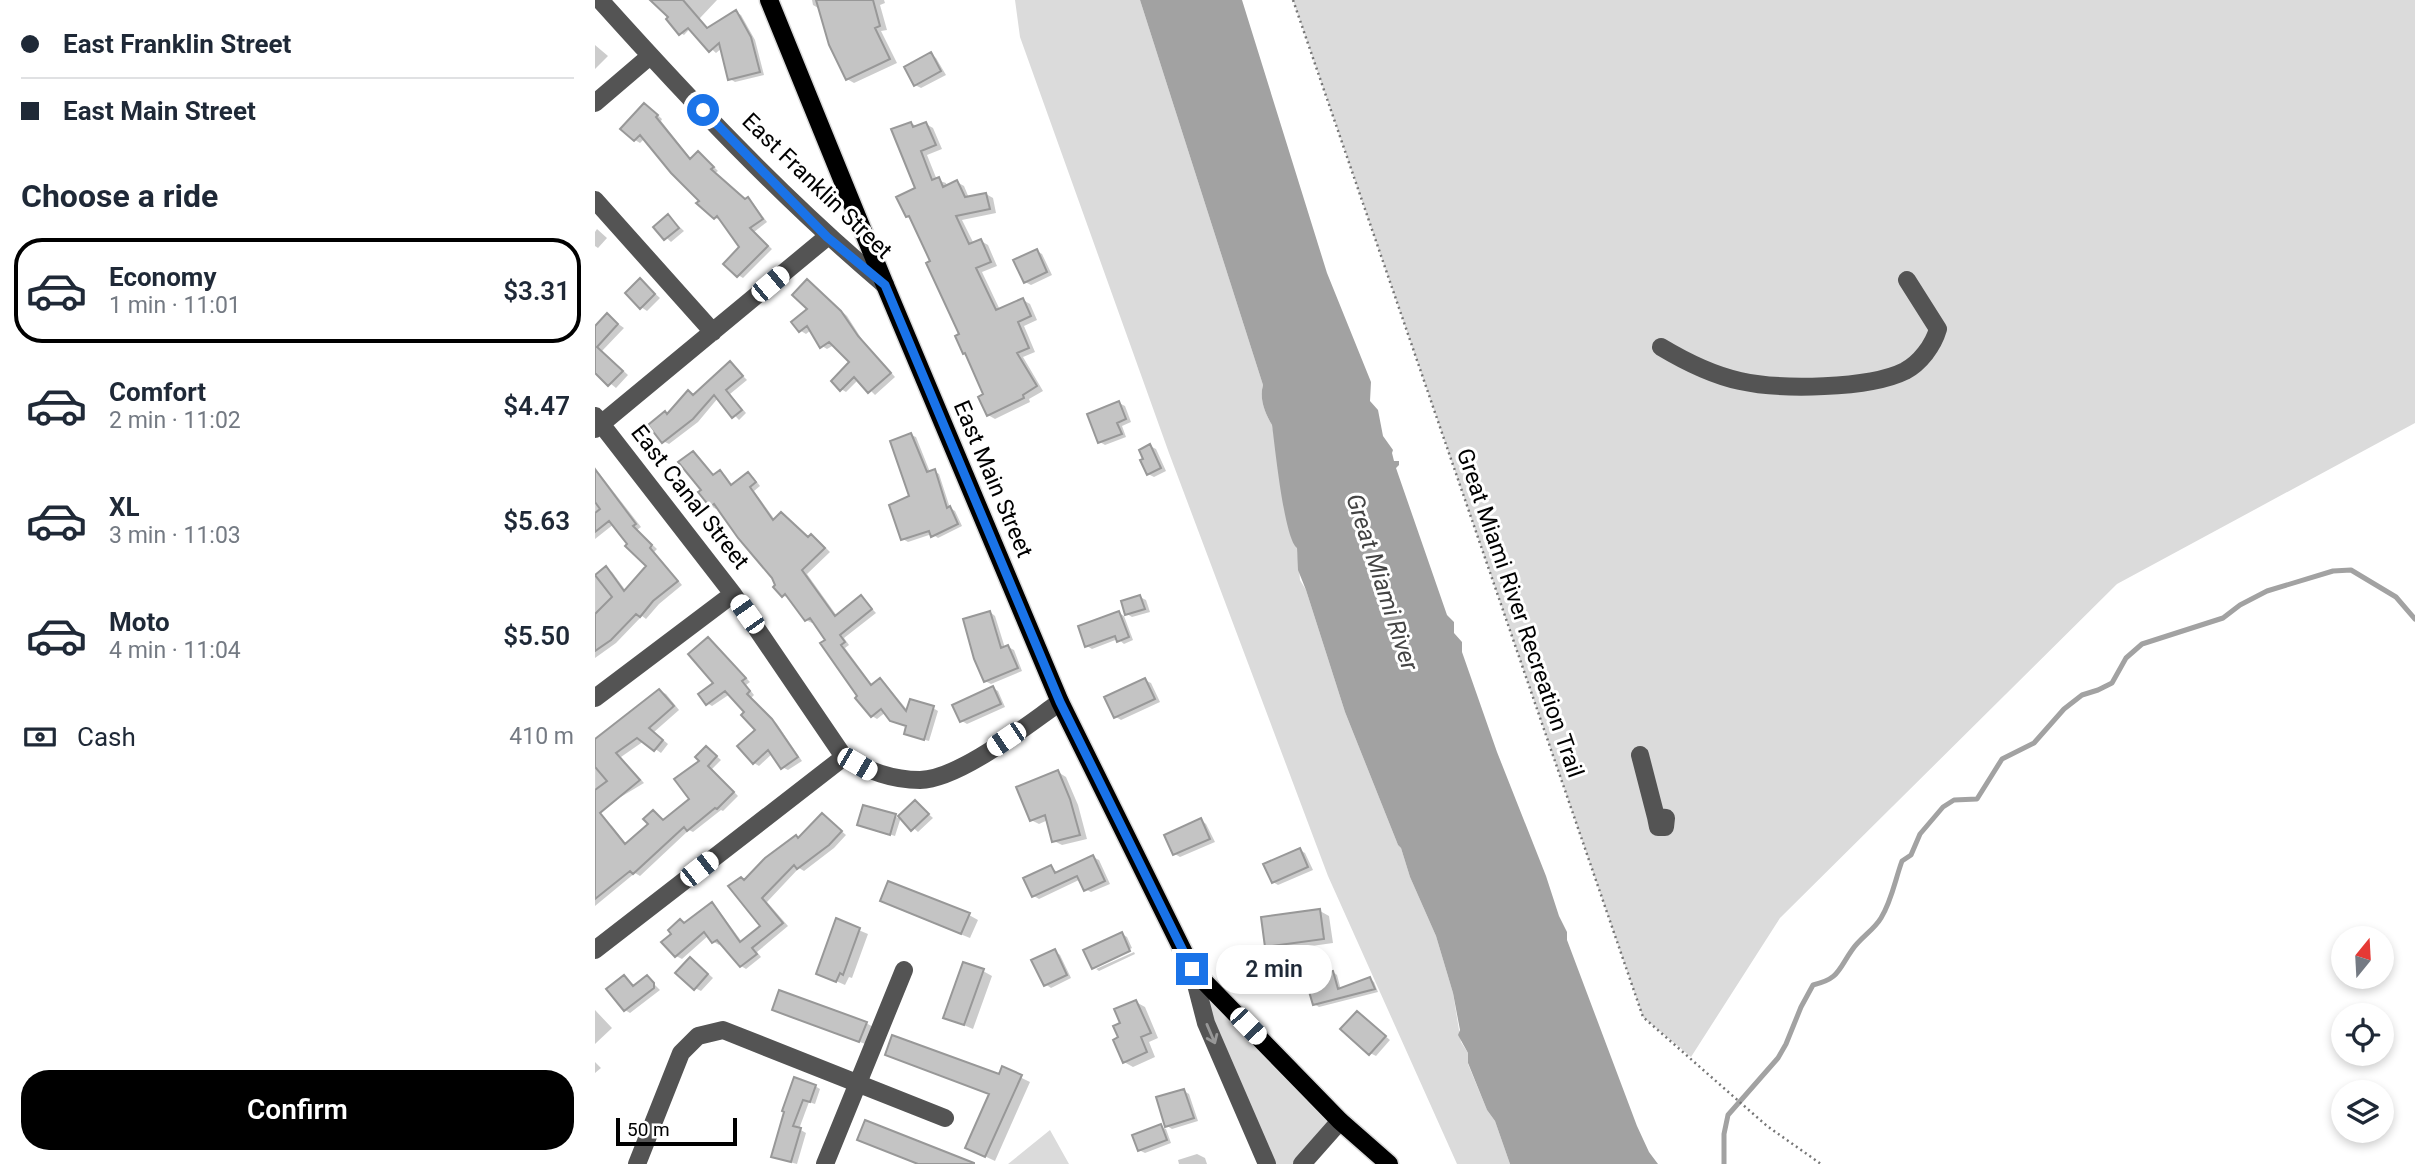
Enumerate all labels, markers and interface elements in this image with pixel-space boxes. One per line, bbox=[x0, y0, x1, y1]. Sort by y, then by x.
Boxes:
text: East Franklin Street bbox=[63, 29, 291, 59]
route start bbox=[687, 94, 719, 126]
text: East Main Street bbox=[63, 96, 256, 126]
street label: East Franklin Street bbox=[737, 108, 897, 264]
text: Choose a ride bbox=[21, 177, 218, 215]
icon: car bbox=[25, 259, 88, 322]
text: Economy bbox=[109, 262, 216, 292]
car bbox=[748, 262, 793, 306]
text: $3.31 bbox=[503, 276, 570, 306]
text: 1 min · 11:01 bbox=[109, 292, 241, 319]
icon: car bbox=[25, 374, 88, 437]
text: Comfort bbox=[109, 377, 206, 407]
text: $4.47 bbox=[503, 391, 570, 421]
street label: East Main Street bbox=[948, 396, 1038, 562]
text: 2 min · 11:02 bbox=[109, 407, 241, 434]
street label: East Canal Street bbox=[625, 420, 755, 574]
street label: Great Miami River Recreation Trail bbox=[1451, 445, 1589, 781]
icon: car bbox=[25, 489, 88, 552]
water label: Great Miami River bbox=[1340, 490, 1424, 675]
text: XL bbox=[109, 492, 140, 522]
text: $5.63 bbox=[503, 506, 570, 536]
text: 3 min · 11:03 bbox=[109, 522, 241, 549]
car bbox=[727, 591, 768, 637]
icon: car bbox=[25, 604, 88, 667]
text: Moto bbox=[109, 607, 170, 637]
text: $5.50 bbox=[503, 621, 570, 651]
text: 4 min · 11:04 bbox=[109, 637, 241, 664]
icon: cash bbox=[21, 718, 59, 756]
car bbox=[983, 719, 1030, 759]
text: Cash bbox=[77, 722, 136, 752]
text: 410 m bbox=[509, 723, 574, 750]
car bbox=[834, 744, 881, 784]
car bbox=[676, 848, 723, 890]
north arrow bbox=[2331, 926, 2394, 989]
map controls bbox=[2331, 926, 2394, 1143]
callout: 2 min bbox=[1217, 944, 1332, 993]
route end bbox=[1176, 953, 1208, 985]
text: 2 min bbox=[1245, 956, 1303, 983]
button: locate bbox=[2331, 1003, 2394, 1066]
car bbox=[1226, 1004, 1271, 1048]
one-way arrow bbox=[1205, 1023, 1218, 1044]
button: Confirm bbox=[21, 1070, 574, 1150]
button: layers bbox=[2331, 1080, 2394, 1143]
scale bar bbox=[616, 1115, 737, 1147]
text: 50 m bbox=[627, 1118, 670, 1141]

